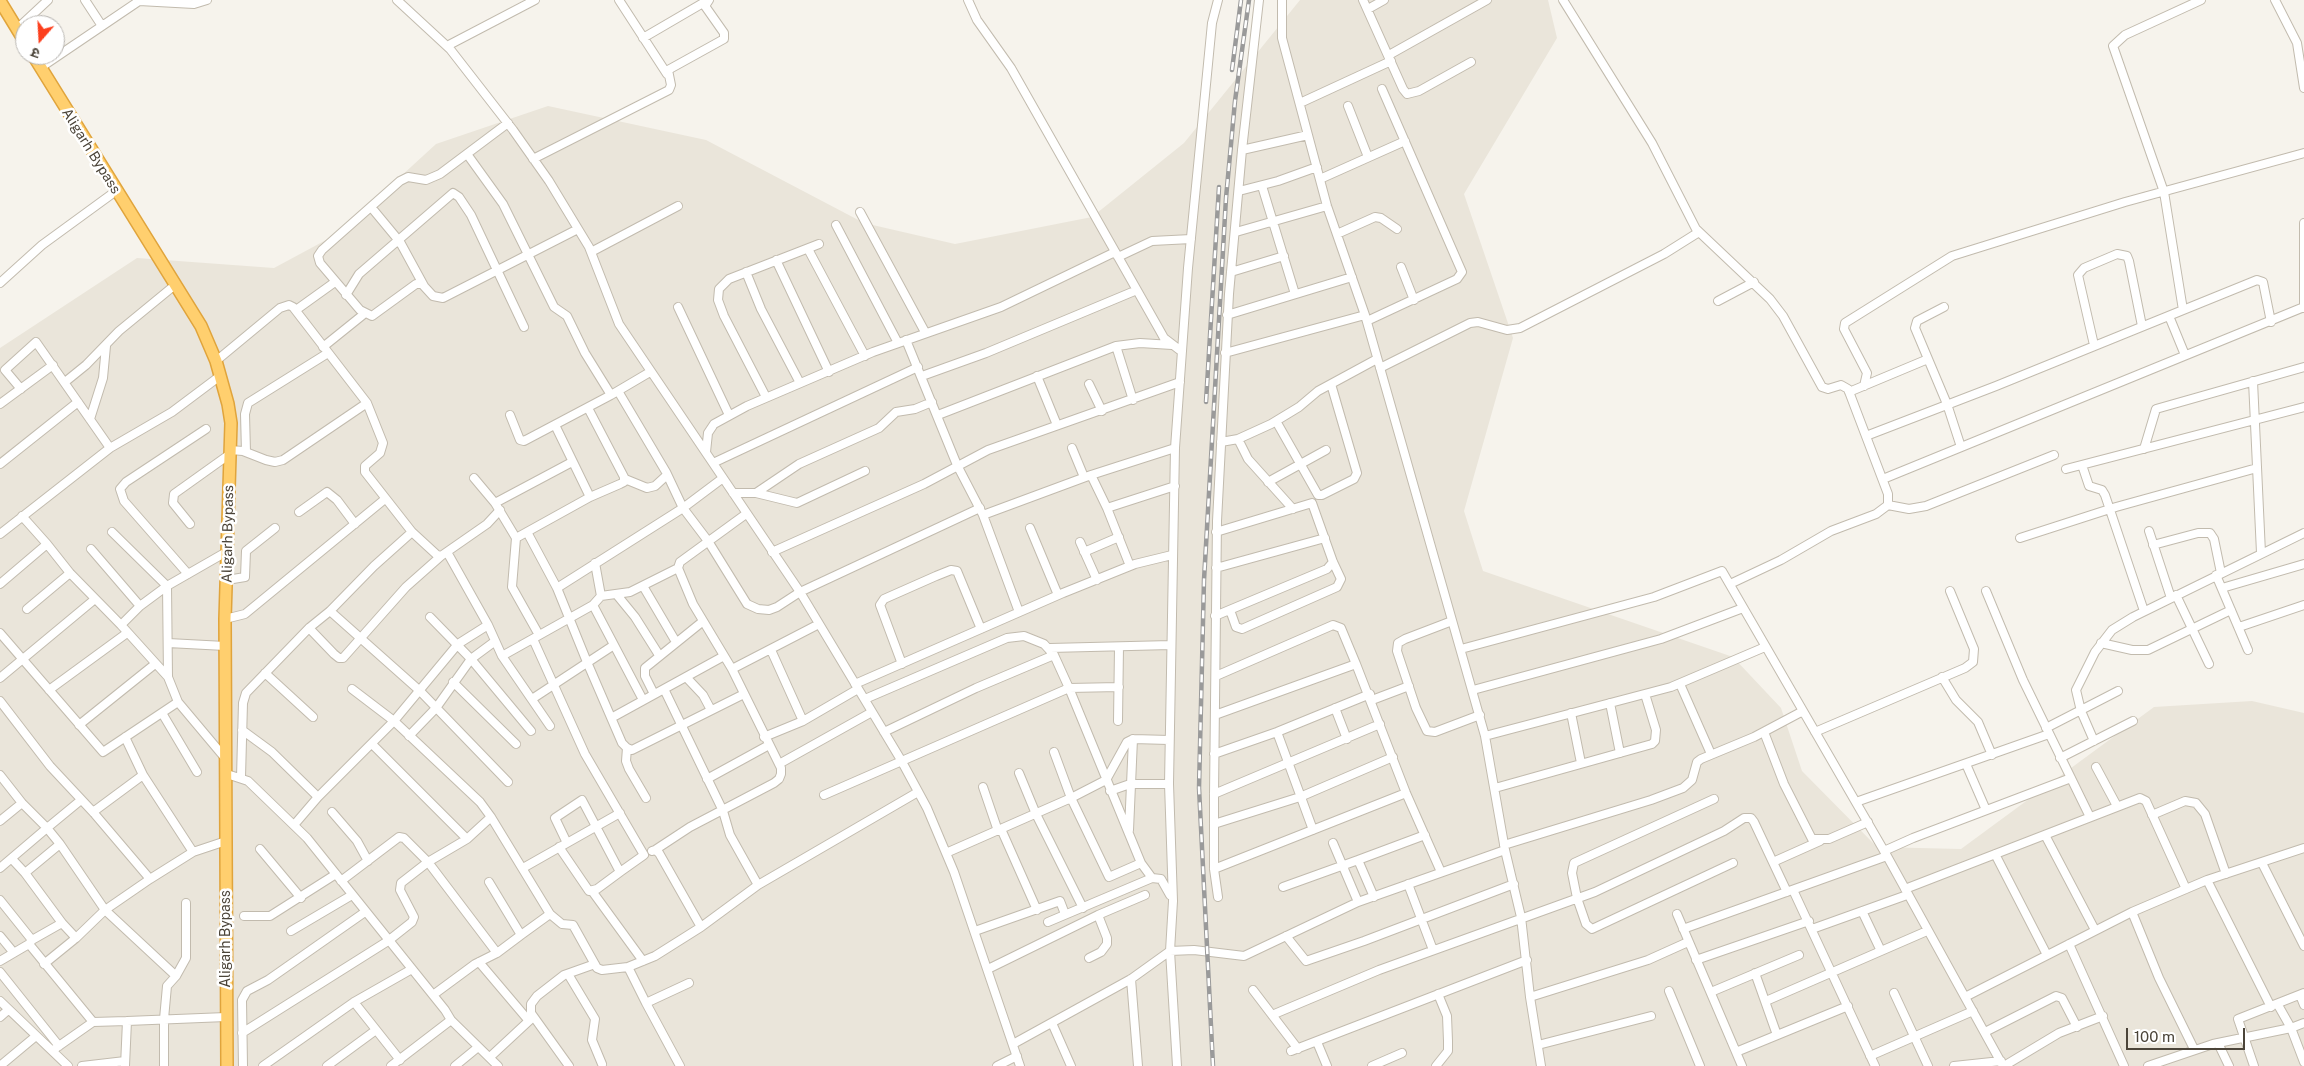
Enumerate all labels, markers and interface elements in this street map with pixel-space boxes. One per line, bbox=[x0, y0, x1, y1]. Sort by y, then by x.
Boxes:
north arrow bbox=[15, 15, 65, 65]
text: उ bbox=[29, 44, 42, 62]
street label: Aligarh Bypass bbox=[58, 105, 124, 197]
street label: Aligarh Bypass bbox=[219, 485, 237, 583]
street label: Aligarh Bypass bbox=[218, 890, 234, 988]
scale bar bbox=[2129, 1018, 2248, 1050]
text: 100 m bbox=[2134, 1028, 2175, 1045]

